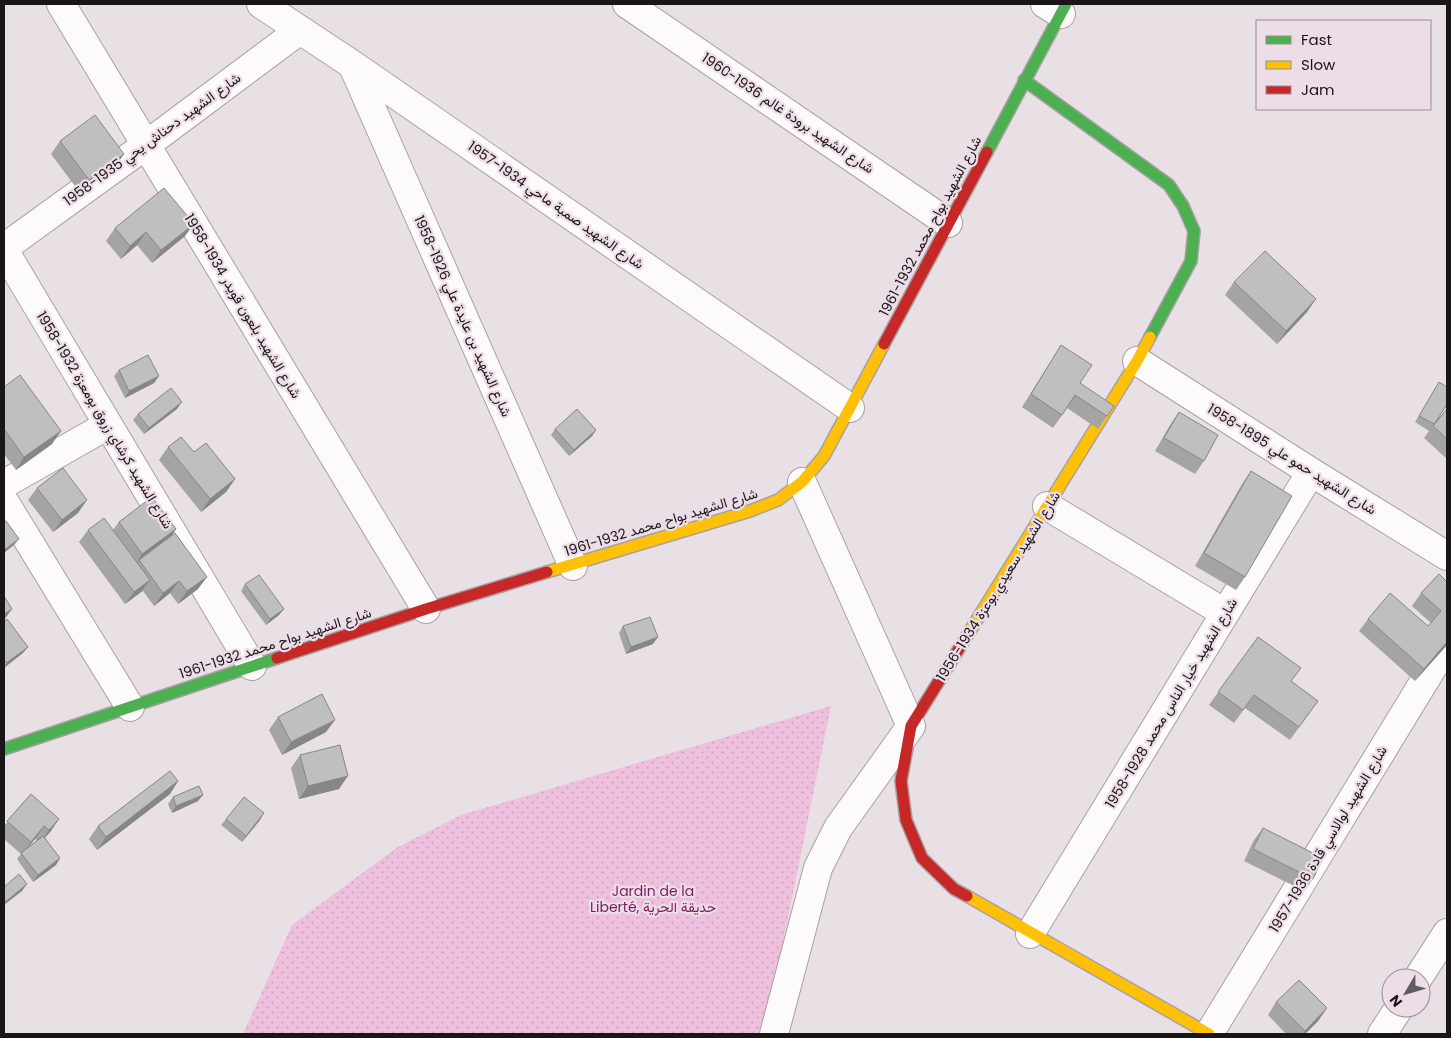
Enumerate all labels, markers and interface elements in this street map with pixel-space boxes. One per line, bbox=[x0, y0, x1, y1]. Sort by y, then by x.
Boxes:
legend bbox=[1256, 20, 1431, 110]
text: Fast bbox=[1301, 29, 1332, 50]
street label: شارع الشهيد برودة غالم 1936-1960 bbox=[697, 48, 878, 179]
text: Slow bbox=[1301, 54, 1336, 75]
street label: شارع الشهيد دحناش يحي 1935-1958 bbox=[59, 68, 246, 212]
text: Jam bbox=[1301, 79, 1335, 100]
street label: شارع الشهيد بواح محمد 1932-1961 bbox=[874, 133, 987, 320]
street label: شارع الشهيد صمبة ماحي 1934-1957 bbox=[463, 136, 648, 275]
street label: شارع الشهيد بلعون قويدر 1934-1958 bbox=[179, 210, 306, 403]
street label: شارع الشهيد بن عايدة علي 1926-1958 bbox=[408, 212, 517, 421]
street label: شارع الشهيد كرشاي زروق بومعزة 1932-1958 bbox=[30, 307, 178, 534]
street label: شارع الشهيد حمو علي 1895-1958 bbox=[1203, 399, 1380, 521]
street label: شارع الشهيد بواح محمد 1932-1961 bbox=[562, 483, 760, 562]
street label: شارع الشهيد سعيدي بوعزة 1934-1956 bbox=[931, 487, 1067, 686]
street label: شارع الشهيد خيار الناس محمد 1928-1958 bbox=[1100, 594, 1243, 812]
street label: شارع الشهيد بواح محمد 1932-1961 bbox=[176, 602, 374, 685]
street label: شارع الشهيد لوالاسي قادة 1936-1957 bbox=[1264, 742, 1394, 937]
park label: Jardin de la Liberté, حديقة الحرية bbox=[590, 881, 716, 917]
north arrow bbox=[1381, 968, 1431, 1018]
text: N bbox=[1385, 991, 1407, 1011]

